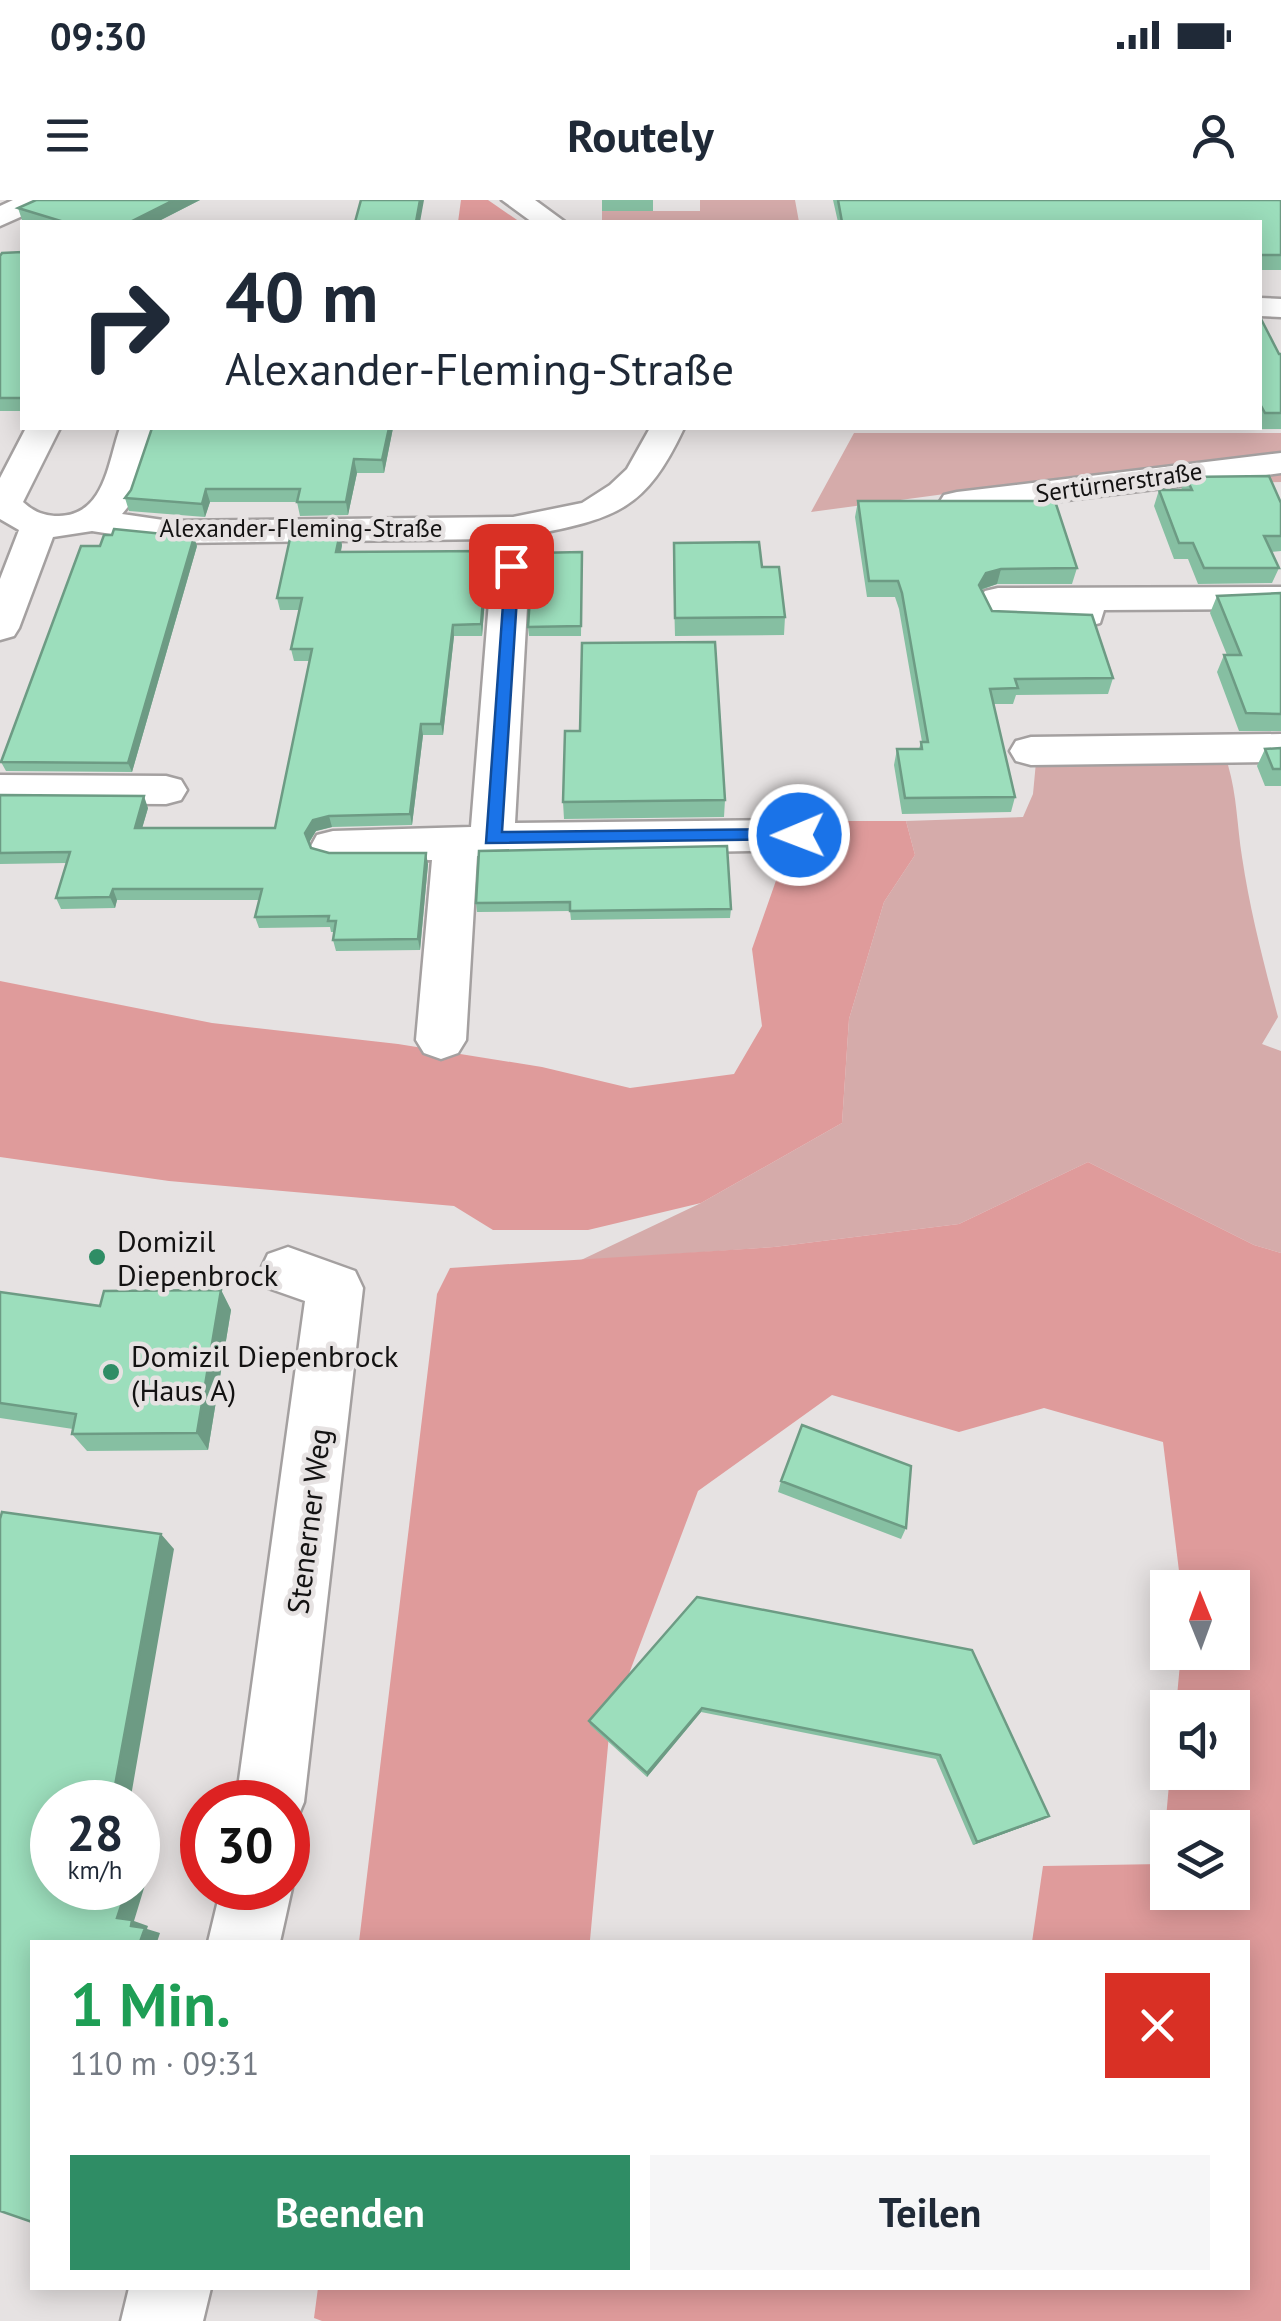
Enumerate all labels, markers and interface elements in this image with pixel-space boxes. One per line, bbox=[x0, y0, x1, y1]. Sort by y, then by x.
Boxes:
text: 09:30 bbox=[50, 11, 146, 60]
text: Routely bbox=[567, 106, 714, 164]
icon: menu bbox=[40, 108, 95, 163]
icon: person bbox=[1186, 108, 1241, 163]
text: 40 m bbox=[225, 251, 378, 341]
icon: right bbox=[60, 260, 190, 390]
text: Alexander-Fleming-Straße bbox=[225, 339, 734, 397]
street label: Sertürnerstraße bbox=[1034, 454, 1204, 510]
street label: Alexander-Fleming-Straße bbox=[160, 512, 442, 544]
pin bbox=[469, 524, 554, 609]
icon: arrive bbox=[484, 539, 539, 594]
position arrow bbox=[747, 783, 851, 887]
place label: Domizil Diepenbrock bbox=[117, 1221, 279, 1294]
marker: Domizil Diepenbrock bbox=[86, 1246, 108, 1268]
place label: Domizil Diepenbrock (Haus A) bbox=[131, 1336, 399, 1409]
marker: Domizil Diepenbrock (Haus A) bbox=[100, 1361, 122, 1383]
street label: Stenerner Weg bbox=[277, 1426, 339, 1616]
north arrow bbox=[1150, 1570, 1250, 1670]
map controls bbox=[1150, 1570, 1250, 1910]
button: sound bbox=[1150, 1690, 1250, 1790]
speed limit sign: 30 bbox=[180, 1780, 310, 1910]
text: 28 bbox=[67, 1800, 123, 1865]
button: layers bbox=[1150, 1810, 1250, 1910]
text: km/h bbox=[68, 1854, 122, 1886]
text: 1 Min. bbox=[70, 1965, 231, 2043]
button: close bbox=[1105, 1973, 1210, 2078]
text: 110 m · 09:31 bbox=[70, 2042, 259, 2084]
button: Beenden bbox=[70, 2155, 630, 2270]
button: Teilen bbox=[650, 2155, 1210, 2270]

